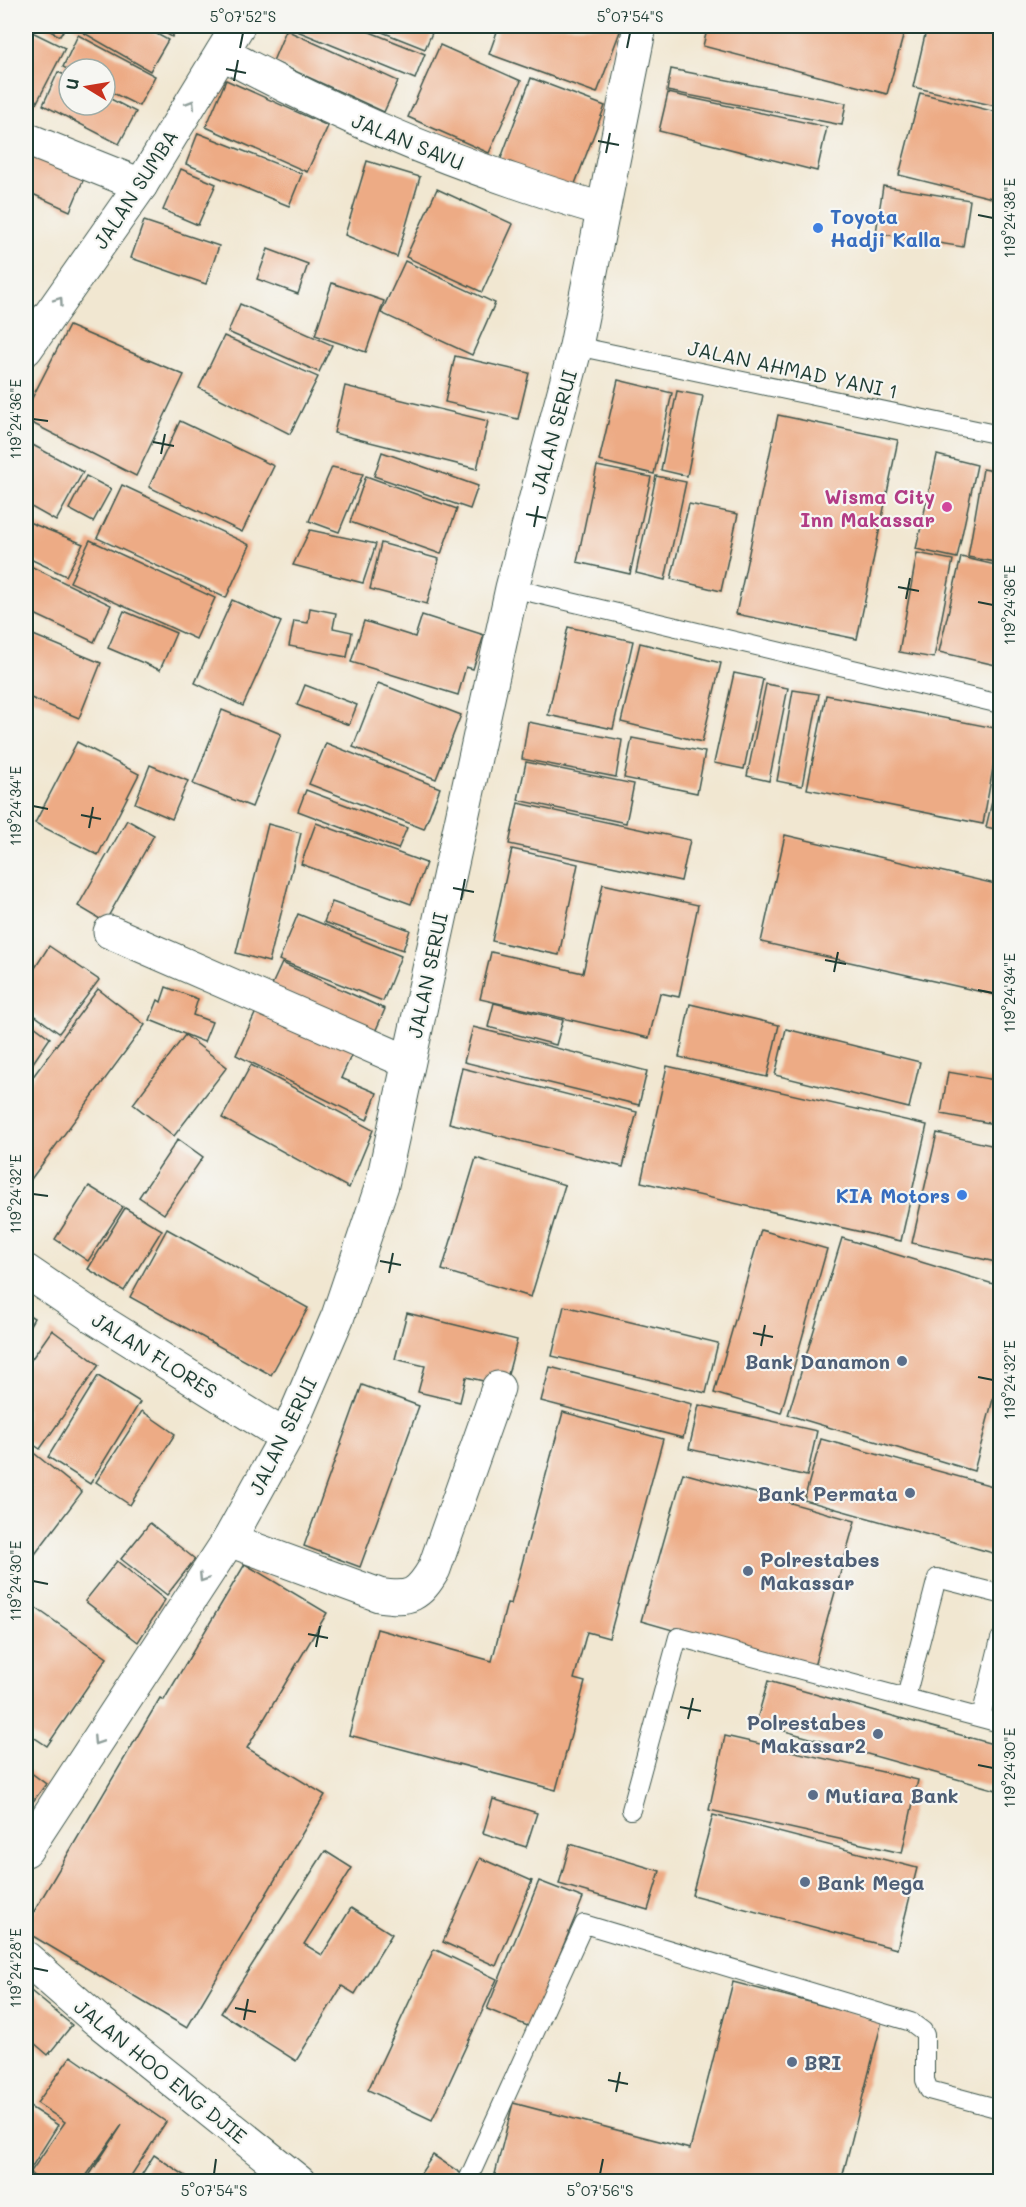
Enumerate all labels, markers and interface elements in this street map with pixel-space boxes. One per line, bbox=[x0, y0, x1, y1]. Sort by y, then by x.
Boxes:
text: 5°07'52"S bbox=[210, 6, 276, 26]
text: 5°07'54"S bbox=[597, 6, 663, 26]
north arrow bbox=[57, 57, 117, 117]
text: U bbox=[60, 77, 83, 92]
one-way arrow bbox=[183, 100, 195, 110]
street label: JALAN SAVU bbox=[348, 107, 468, 175]
street label: JALAN SUMBA bbox=[87, 124, 183, 254]
text: 119°24'38"E bbox=[999, 177, 1019, 258]
place label: Toyota Hadji Kalla bbox=[830, 203, 941, 252]
marker: Toyota Hadji Kalla bbox=[811, 221, 825, 235]
one-way arrow bbox=[52, 297, 63, 308]
street label: JALAN AHMAD YANI 1 bbox=[686, 334, 900, 404]
street label: JALAN SERUI bbox=[524, 367, 582, 497]
text: 119°24'36"E bbox=[5, 378, 25, 459]
place label: Wisma City Inn Makassar bbox=[800, 483, 935, 532]
marker: Wisma City Inn Makassar bbox=[940, 500, 954, 514]
text: 119°24'36"E bbox=[999, 564, 1019, 645]
text: 119°24'34"E bbox=[5, 766, 25, 846]
street label: JALAN SERUI bbox=[401, 909, 453, 1040]
text: 119°24'34"E bbox=[999, 953, 1019, 1033]
text: 119°24'32"E bbox=[5, 1154, 25, 1234]
place label: KIA Motors bbox=[836, 1182, 950, 1208]
marker: KIA Motors bbox=[955, 1188, 969, 1202]
street label: JALAN FLORES bbox=[87, 1306, 223, 1404]
text: 119°24'32"E bbox=[999, 1340, 1019, 1420]
place label: Bank Danamon bbox=[745, 1348, 890, 1374]
marker: Bank Danamon bbox=[895, 1354, 909, 1368]
street label: JALAN SERUI bbox=[242, 1373, 322, 1499]
place label: Bank Permata bbox=[757, 1480, 898, 1506]
marker: Bank Permata bbox=[903, 1486, 917, 1500]
text: 119°24'30"E bbox=[5, 1540, 25, 1621]
place label: Polrestabes Makassar bbox=[760, 1546, 880, 1595]
marker: Polrestabes Makassar bbox=[741, 1564, 755, 1578]
one-way arrow bbox=[199, 1572, 211, 1582]
place label: Polrestabes Makassar2 bbox=[747, 1709, 866, 1758]
marker: Polrestabes Makassar2 bbox=[871, 1727, 885, 1741]
text: 119°24'30"E bbox=[999, 1727, 1019, 1808]
one-way arrow bbox=[93, 1735, 104, 1746]
place label: Mutiara Bank bbox=[825, 1782, 958, 1808]
marker: Mutiara Bank bbox=[806, 1788, 820, 1802]
place label: Bank Mega bbox=[817, 1869, 925, 1895]
marker: Bank Mega bbox=[798, 1875, 812, 1889]
text: 119°24'28"E bbox=[5, 1928, 25, 2008]
street label: JALAN HOO ENG DJIE bbox=[69, 1993, 253, 2149]
place label: BRI bbox=[804, 2049, 842, 2075]
marker: BRI bbox=[785, 2055, 799, 2069]
text: 5°07'54"S bbox=[181, 2180, 247, 2200]
text: 5°07'56"S bbox=[567, 2180, 633, 2200]

